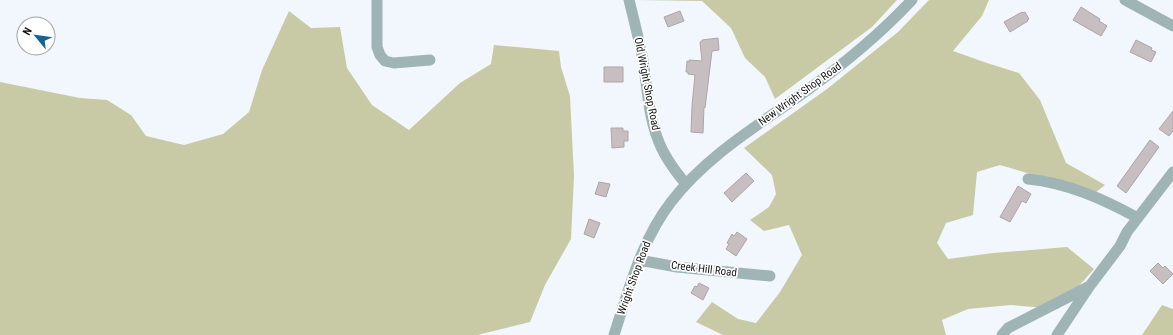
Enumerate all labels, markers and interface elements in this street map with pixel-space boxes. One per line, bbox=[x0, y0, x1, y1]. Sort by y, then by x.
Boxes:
north arrow bbox=[16, 16, 56, 56]
text: N bbox=[20, 25, 35, 37]
street label: Old Wright Shop Road bbox=[632, 36, 662, 132]
street label: New Wright Shop Road bbox=[756, 60, 844, 128]
street label: Wright Shop Road bbox=[615, 239, 653, 317]
street label: Creek Hill Road bbox=[670, 259, 738, 279]

